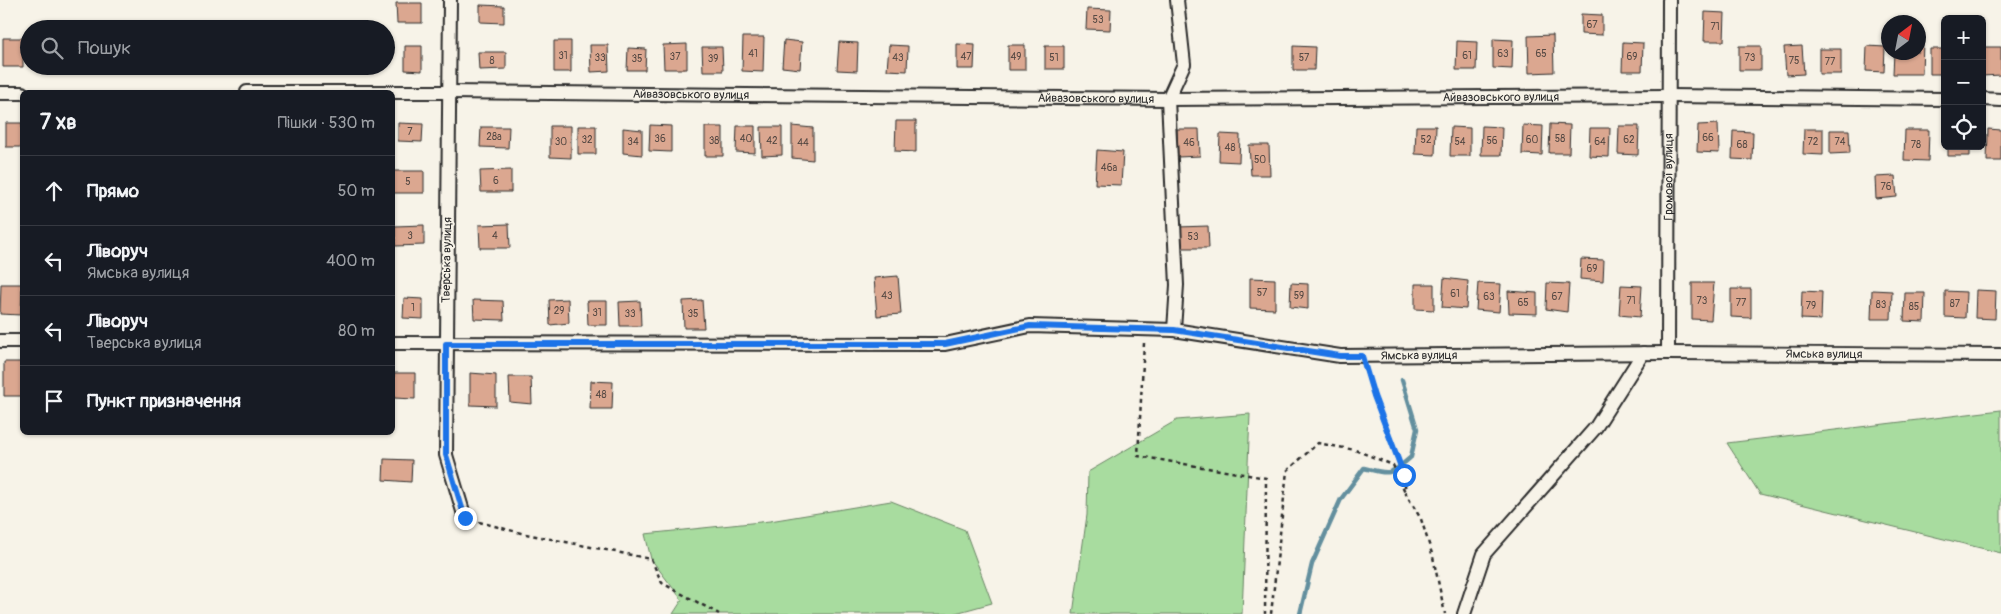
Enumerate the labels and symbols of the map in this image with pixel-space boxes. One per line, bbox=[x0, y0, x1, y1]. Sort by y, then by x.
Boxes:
house number: 53 bbox=[1093, 14, 1104, 26]
north arrow bbox=[1881, 15, 1926, 60]
house number: 67 bbox=[1586, 19, 1598, 31]
house number: 71 bbox=[1710, 21, 1720, 33]
house number: 41 bbox=[748, 48, 758, 60]
house number: 63 bbox=[1497, 48, 1509, 60]
house number: 65 bbox=[1535, 48, 1547, 60]
house number: 31 bbox=[558, 50, 568, 62]
house number: 61 bbox=[1462, 50, 1472, 62]
house number: 37 bbox=[670, 51, 681, 63]
house number: 47 bbox=[960, 51, 972, 63]
house number: 49 bbox=[1011, 51, 1021, 63]
house number: 69 bbox=[1627, 51, 1637, 63]
house number: 33 bbox=[594, 52, 606, 64]
house number: 43 bbox=[892, 52, 904, 64]
house number: 51 bbox=[1049, 52, 1059, 64]
house number: 57 bbox=[1299, 52, 1310, 64]
house number: 73 bbox=[1745, 52, 1756, 64]
house number: 35 bbox=[632, 53, 643, 65]
house number: 39 bbox=[708, 53, 718, 65]
house number: 8 bbox=[489, 55, 495, 67]
house number: 75 bbox=[1789, 55, 1799, 67]
house number: 77 bbox=[1825, 56, 1836, 68]
street label: Айвазовського вулиця bbox=[633, 86, 750, 102]
street label: Айвазовського вулиця bbox=[1443, 89, 1560, 105]
street label: Айвазовського вулиця bbox=[1038, 90, 1155, 106]
house number: 7 bbox=[407, 126, 413, 138]
house number: 28а bbox=[486, 131, 502, 143]
house number: 66 bbox=[1702, 132, 1714, 144]
house number: 36 bbox=[654, 133, 666, 145]
house number: 40 bbox=[740, 133, 752, 145]
house number: 58 bbox=[1555, 133, 1565, 145]
street label: Громової вулиця bbox=[1661, 133, 1676, 221]
house number: 32 bbox=[581, 134, 593, 146]
house number: 52 bbox=[1420, 134, 1432, 146]
house number: 60 bbox=[1526, 134, 1538, 146]
house number: 62 bbox=[1623, 134, 1635, 146]
house number: 38 bbox=[709, 135, 719, 147]
house number: 42 bbox=[766, 135, 778, 147]
house number: 56 bbox=[1486, 135, 1498, 147]
house number: 30 bbox=[555, 136, 567, 148]
house number: 34 bbox=[627, 136, 639, 148]
house number: 54 bbox=[1454, 136, 1466, 148]
house number: 64 bbox=[1594, 136, 1606, 148]
house number: 72 bbox=[1808, 136, 1819, 148]
house number: 74 bbox=[1834, 136, 1846, 148]
house number: 44 bbox=[797, 137, 809, 149]
house number: 46 bbox=[1183, 137, 1195, 149]
house number: 68 bbox=[1737, 139, 1747, 151]
house number: 78 bbox=[1911, 139, 1921, 151]
house number: 48 bbox=[1225, 142, 1235, 154]
house number: 50 bbox=[1254, 154, 1266, 166]
house number: 46а bbox=[1101, 162, 1117, 174]
house number: 6 bbox=[493, 175, 499, 187]
house number: 5 bbox=[405, 176, 411, 188]
house number: 76 bbox=[1880, 181, 1892, 193]
street label: Тверська вулиця bbox=[439, 217, 455, 303]
house number: 3 bbox=[407, 230, 413, 242]
house number: 4 bbox=[492, 230, 498, 242]
house number: 53 bbox=[1188, 231, 1199, 243]
house number: 69 bbox=[1587, 263, 1597, 275]
house number: 57 bbox=[1257, 287, 1268, 299]
house number: 61 bbox=[1450, 288, 1460, 300]
house number: 43 bbox=[881, 290, 893, 302]
house number: 59 bbox=[1294, 290, 1304, 302]
house number: 63 bbox=[1483, 291, 1495, 303]
house number: 67 bbox=[1551, 291, 1563, 303]
house number: 71 bbox=[1626, 295, 1636, 307]
house number: 73 bbox=[1697, 295, 1708, 307]
house number: 65 bbox=[1517, 297, 1529, 309]
house number: 77 bbox=[1736, 297, 1747, 309]
house number: 87 bbox=[1950, 298, 1961, 310]
house number: 83 bbox=[1876, 299, 1887, 311]
house number: 79 bbox=[1806, 300, 1816, 312]
house number: 85 bbox=[1909, 301, 1919, 313]
house number: 1 bbox=[411, 302, 415, 314]
house number: 29 bbox=[554, 305, 564, 317]
house number: 31 bbox=[592, 307, 602, 319]
house number: 33 bbox=[624, 308, 636, 320]
house number: 35 bbox=[688, 308, 699, 320]
street label: Ямська вулиця bbox=[1786, 346, 1863, 362]
street label: Ямська вулиця bbox=[1381, 347, 1458, 363]
house number: 48 bbox=[596, 389, 606, 401]
route start bbox=[1393, 464, 1416, 487]
route end bbox=[454, 507, 477, 530]

